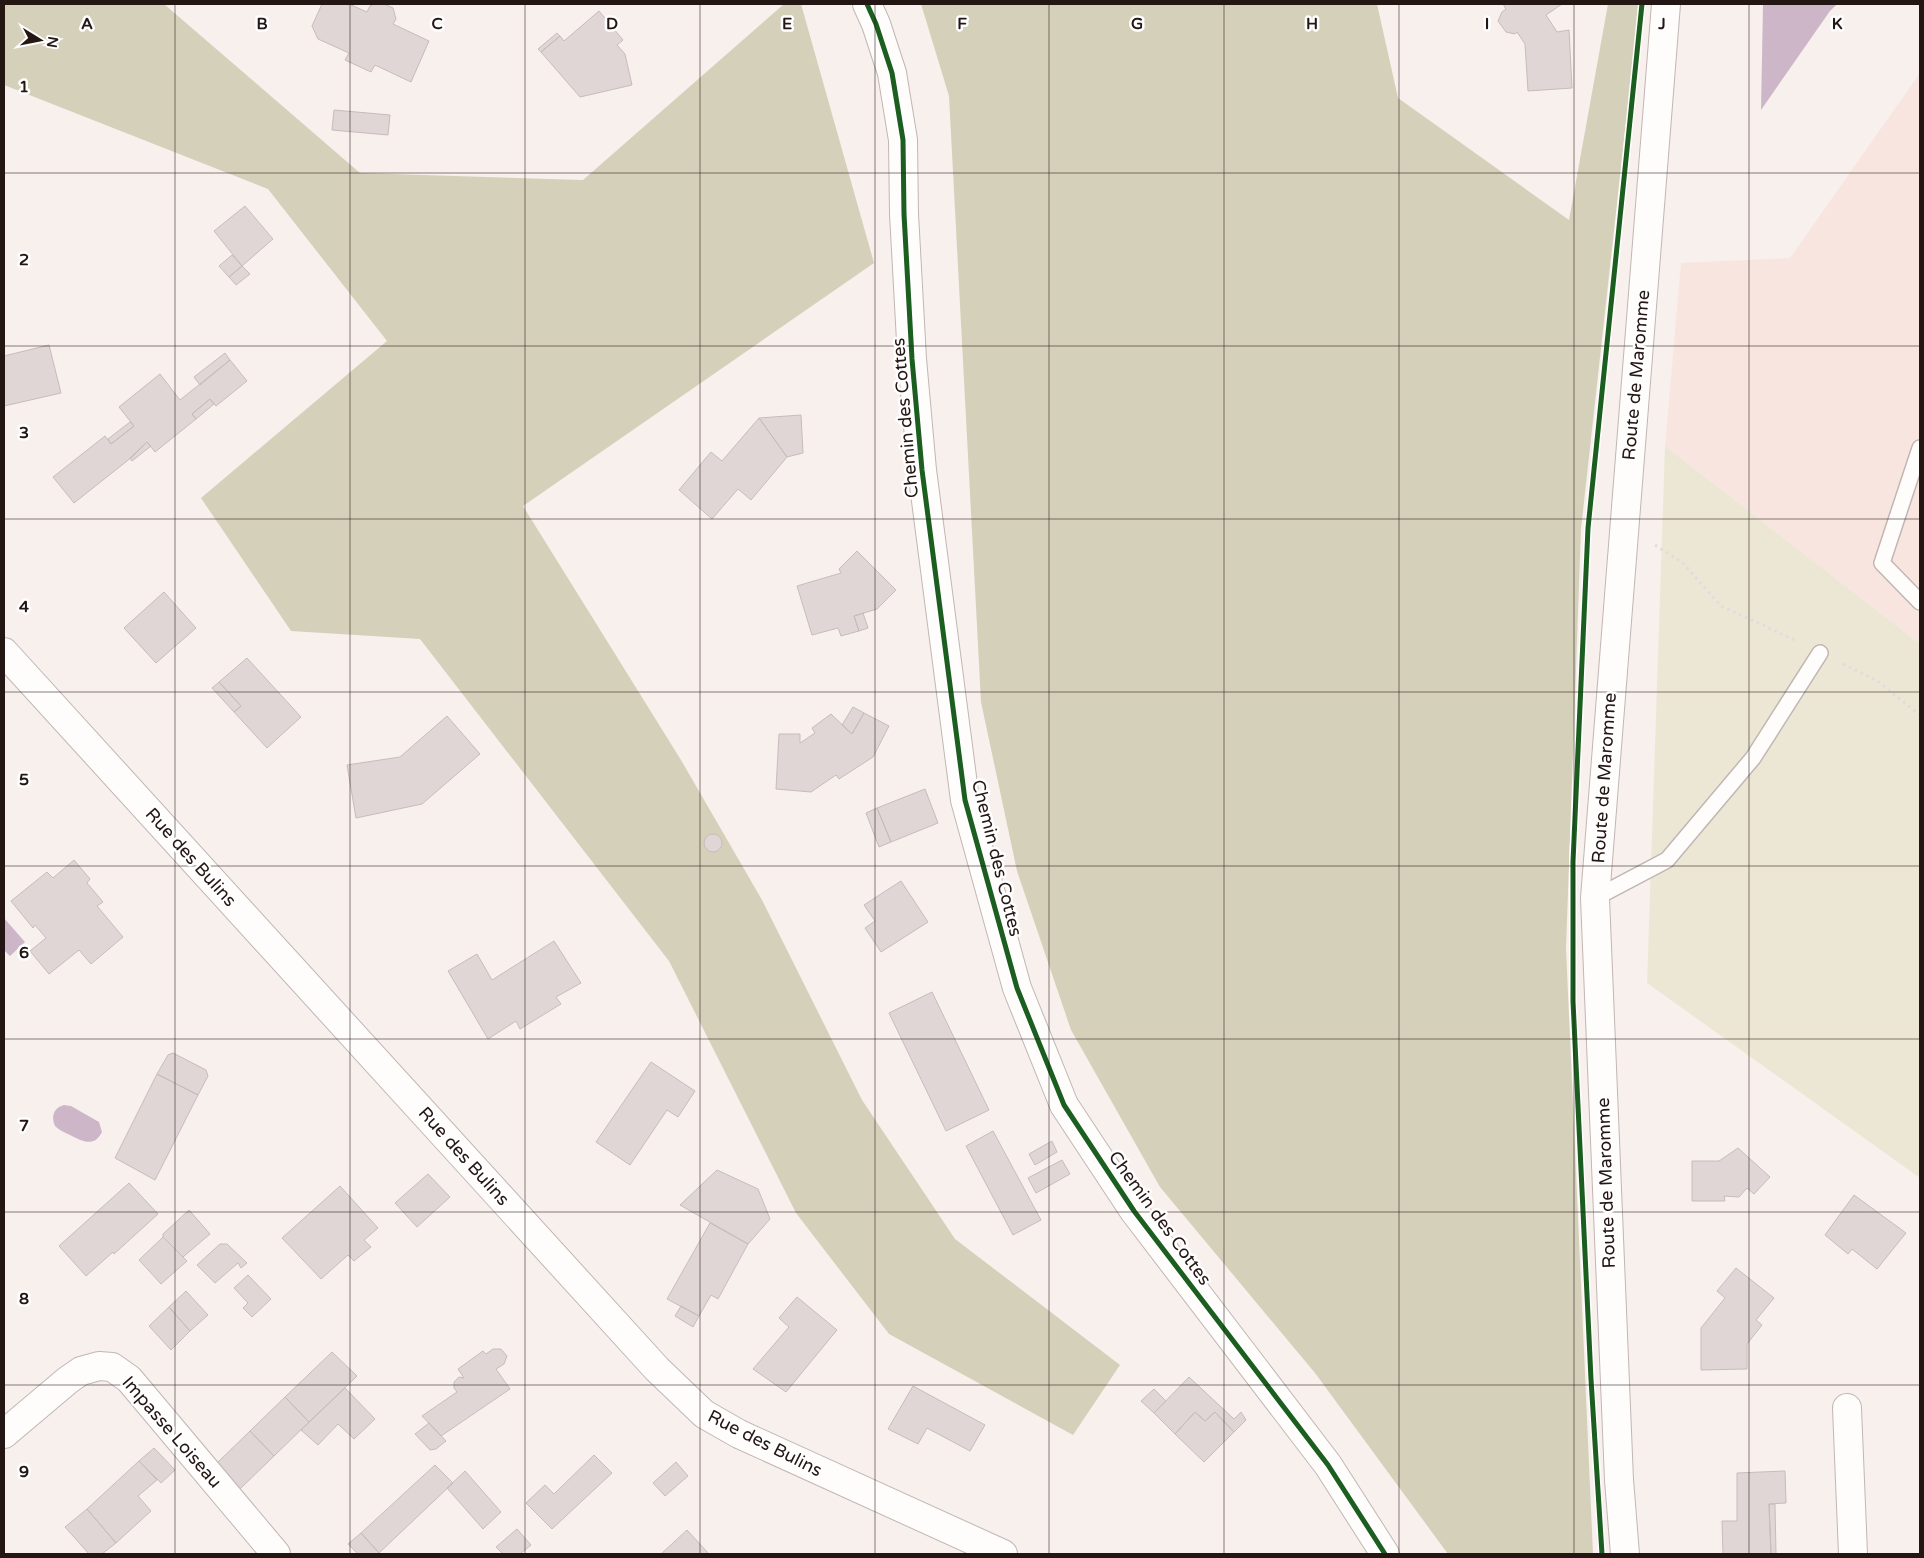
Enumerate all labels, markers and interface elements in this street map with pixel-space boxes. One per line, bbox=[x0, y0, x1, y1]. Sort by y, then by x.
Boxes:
text: A bbox=[81, 14, 93, 34]
text: B bbox=[256, 14, 268, 34]
text: C bbox=[431, 14, 443, 34]
text: D bbox=[606, 14, 618, 34]
text: E bbox=[782, 14, 792, 34]
text: F bbox=[957, 14, 967, 34]
text: G bbox=[1131, 14, 1143, 34]
text: H bbox=[1306, 14, 1318, 34]
text: I bbox=[1485, 14, 1489, 34]
text: J bbox=[1657, 14, 1666, 34]
text: K bbox=[1832, 14, 1843, 34]
north arrow bbox=[15, 15, 65, 65]
text: N bbox=[43, 35, 62, 49]
text: 1 bbox=[19, 77, 29, 97]
text: 2 bbox=[19, 250, 29, 270]
street label: Route de Maromme bbox=[1618, 289, 1654, 461]
street label: Chemin des Cottes bbox=[887, 337, 923, 499]
text: 3 bbox=[19, 423, 29, 443]
text: 4 bbox=[19, 597, 29, 617]
street label: Route de Maromme bbox=[1587, 692, 1621, 864]
text: 5 bbox=[19, 770, 29, 790]
street label: Chemin des Cottes bbox=[967, 777, 1027, 939]
street label: Rue des Bulins bbox=[141, 803, 241, 911]
text: 6 bbox=[19, 943, 29, 963]
street label: Route de Maromme bbox=[1592, 1097, 1620, 1269]
street label: Rue des Bulins bbox=[414, 1102, 514, 1210]
text: 7 bbox=[19, 1116, 29, 1136]
street label: Chemin des Cottes bbox=[1104, 1147, 1216, 1289]
text: 8 bbox=[19, 1289, 29, 1309]
street label: Impasse Loiseau bbox=[118, 1372, 226, 1492]
street label: Rue des Bulins bbox=[704, 1405, 826, 1481]
text: 9 bbox=[19, 1462, 29, 1482]

